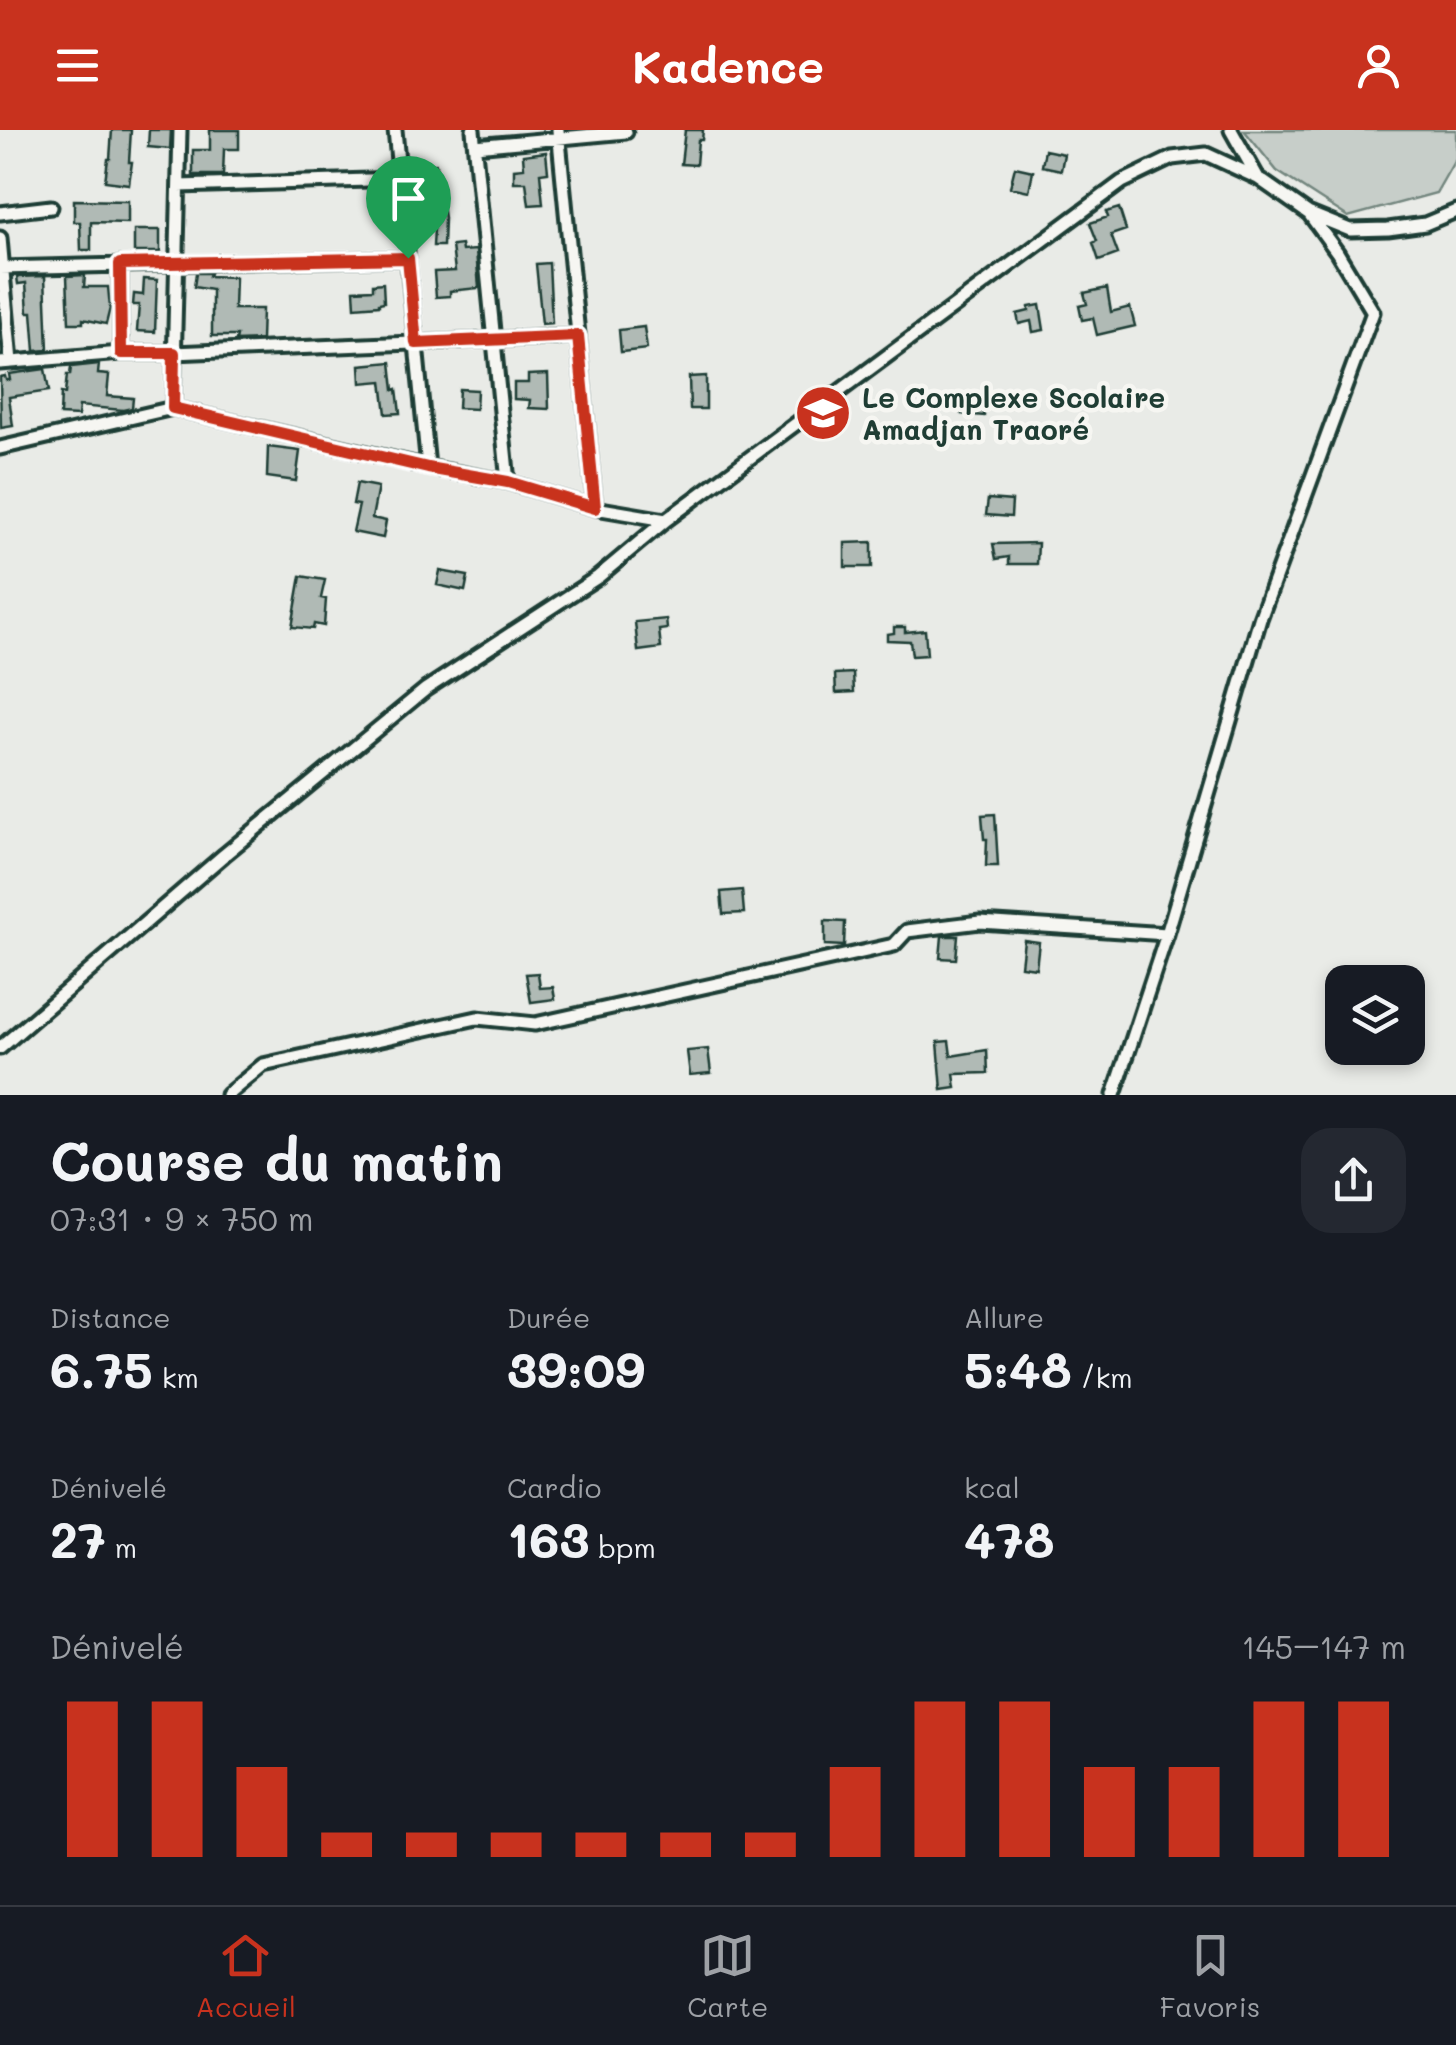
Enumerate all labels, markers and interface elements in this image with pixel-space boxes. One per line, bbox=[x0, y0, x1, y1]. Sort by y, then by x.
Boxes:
text: Kadence bbox=[632, 36, 824, 94]
icon: menu bbox=[50, 38, 105, 93]
icon: person bbox=[1351, 38, 1406, 93]
pin bbox=[366, 156, 451, 259]
icon: arrive bbox=[381, 171, 436, 226]
place label: Le Complexe Scolaire Amadjan Traoré bbox=[862, 379, 1165, 447]
school or university icon: Le Complexe Scolaire Amadjan Traoré bbox=[793, 383, 853, 443]
map controls bbox=[1325, 965, 1425, 1065]
button: layers bbox=[1325, 965, 1425, 1065]
text: Course du matin bbox=[50, 1123, 503, 1195]
button: share bbox=[1301, 1128, 1406, 1233]
text: 07:31 · 9 × 750 m bbox=[50, 1197, 314, 1239]
text: Distance bbox=[50, 1299, 171, 1335]
text: Durée bbox=[507, 1299, 590, 1335]
text: Allure bbox=[964, 1299, 1044, 1335]
text: 6.75 bbox=[50, 1335, 153, 1401]
text: 39:09 bbox=[507, 1335, 645, 1401]
text: 5:48 bbox=[964, 1335, 1072, 1401]
text: km bbox=[153, 1359, 199, 1395]
text: /km bbox=[1072, 1359, 1133, 1395]
text: Dénivelé bbox=[50, 1469, 167, 1505]
text: Cardio bbox=[507, 1469, 601, 1505]
text: kcal bbox=[964, 1469, 1020, 1505]
text: 27 bbox=[50, 1505, 106, 1571]
text: 163 bbox=[507, 1505, 589, 1571]
text: 478 bbox=[964, 1505, 1055, 1571]
text: m bbox=[106, 1529, 137, 1565]
text: bpm bbox=[589, 1529, 656, 1565]
text: Dénivelé bbox=[50, 1625, 184, 1667]
text: 145–147 m bbox=[1241, 1625, 1406, 1667]
tab: Accueil bbox=[196, 1928, 296, 2024]
tab: Carte bbox=[687, 1928, 768, 2024]
tab: Favoris bbox=[1160, 1928, 1260, 2024]

